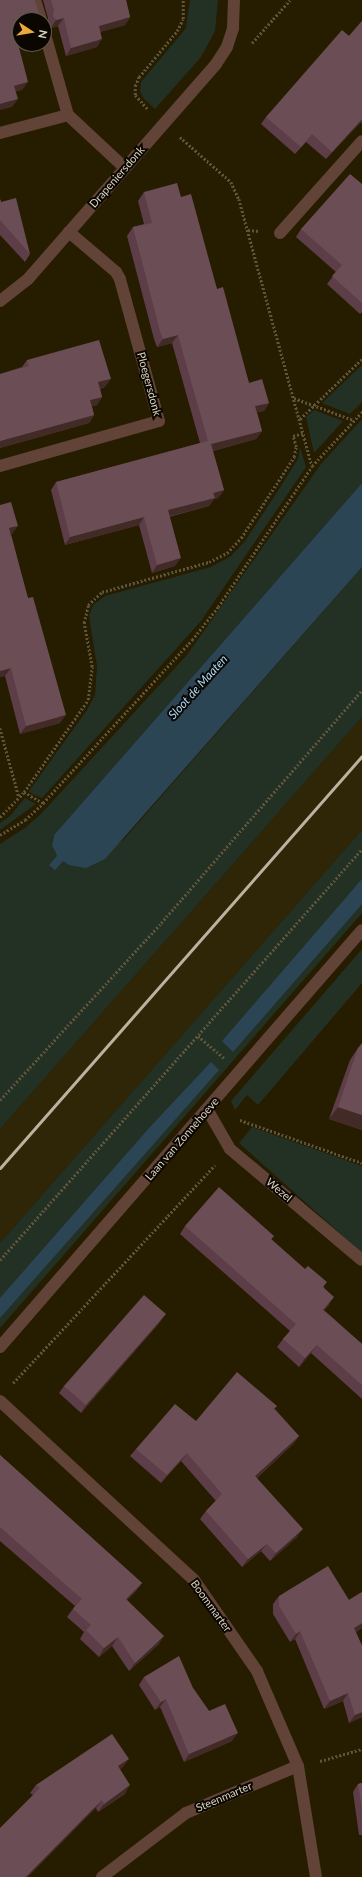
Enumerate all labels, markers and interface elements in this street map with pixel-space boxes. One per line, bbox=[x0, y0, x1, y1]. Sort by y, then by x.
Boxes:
north arrow bbox=[12, 12, 52, 52]
text: N bbox=[36, 29, 50, 40]
street label: Drapeniersdonk bbox=[87, 144, 147, 210]
street label: Ploegersdonk bbox=[134, 351, 164, 417]
water label: Sloot de Maaten bbox=[165, 652, 231, 722]
street label: Laan van Zonnehoeve bbox=[142, 1095, 222, 1183]
street label: Wezel bbox=[263, 1175, 295, 1205]
street label: Boommarter bbox=[188, 1578, 234, 1634]
street label: Steenmarter bbox=[194, 1779, 254, 1815]

